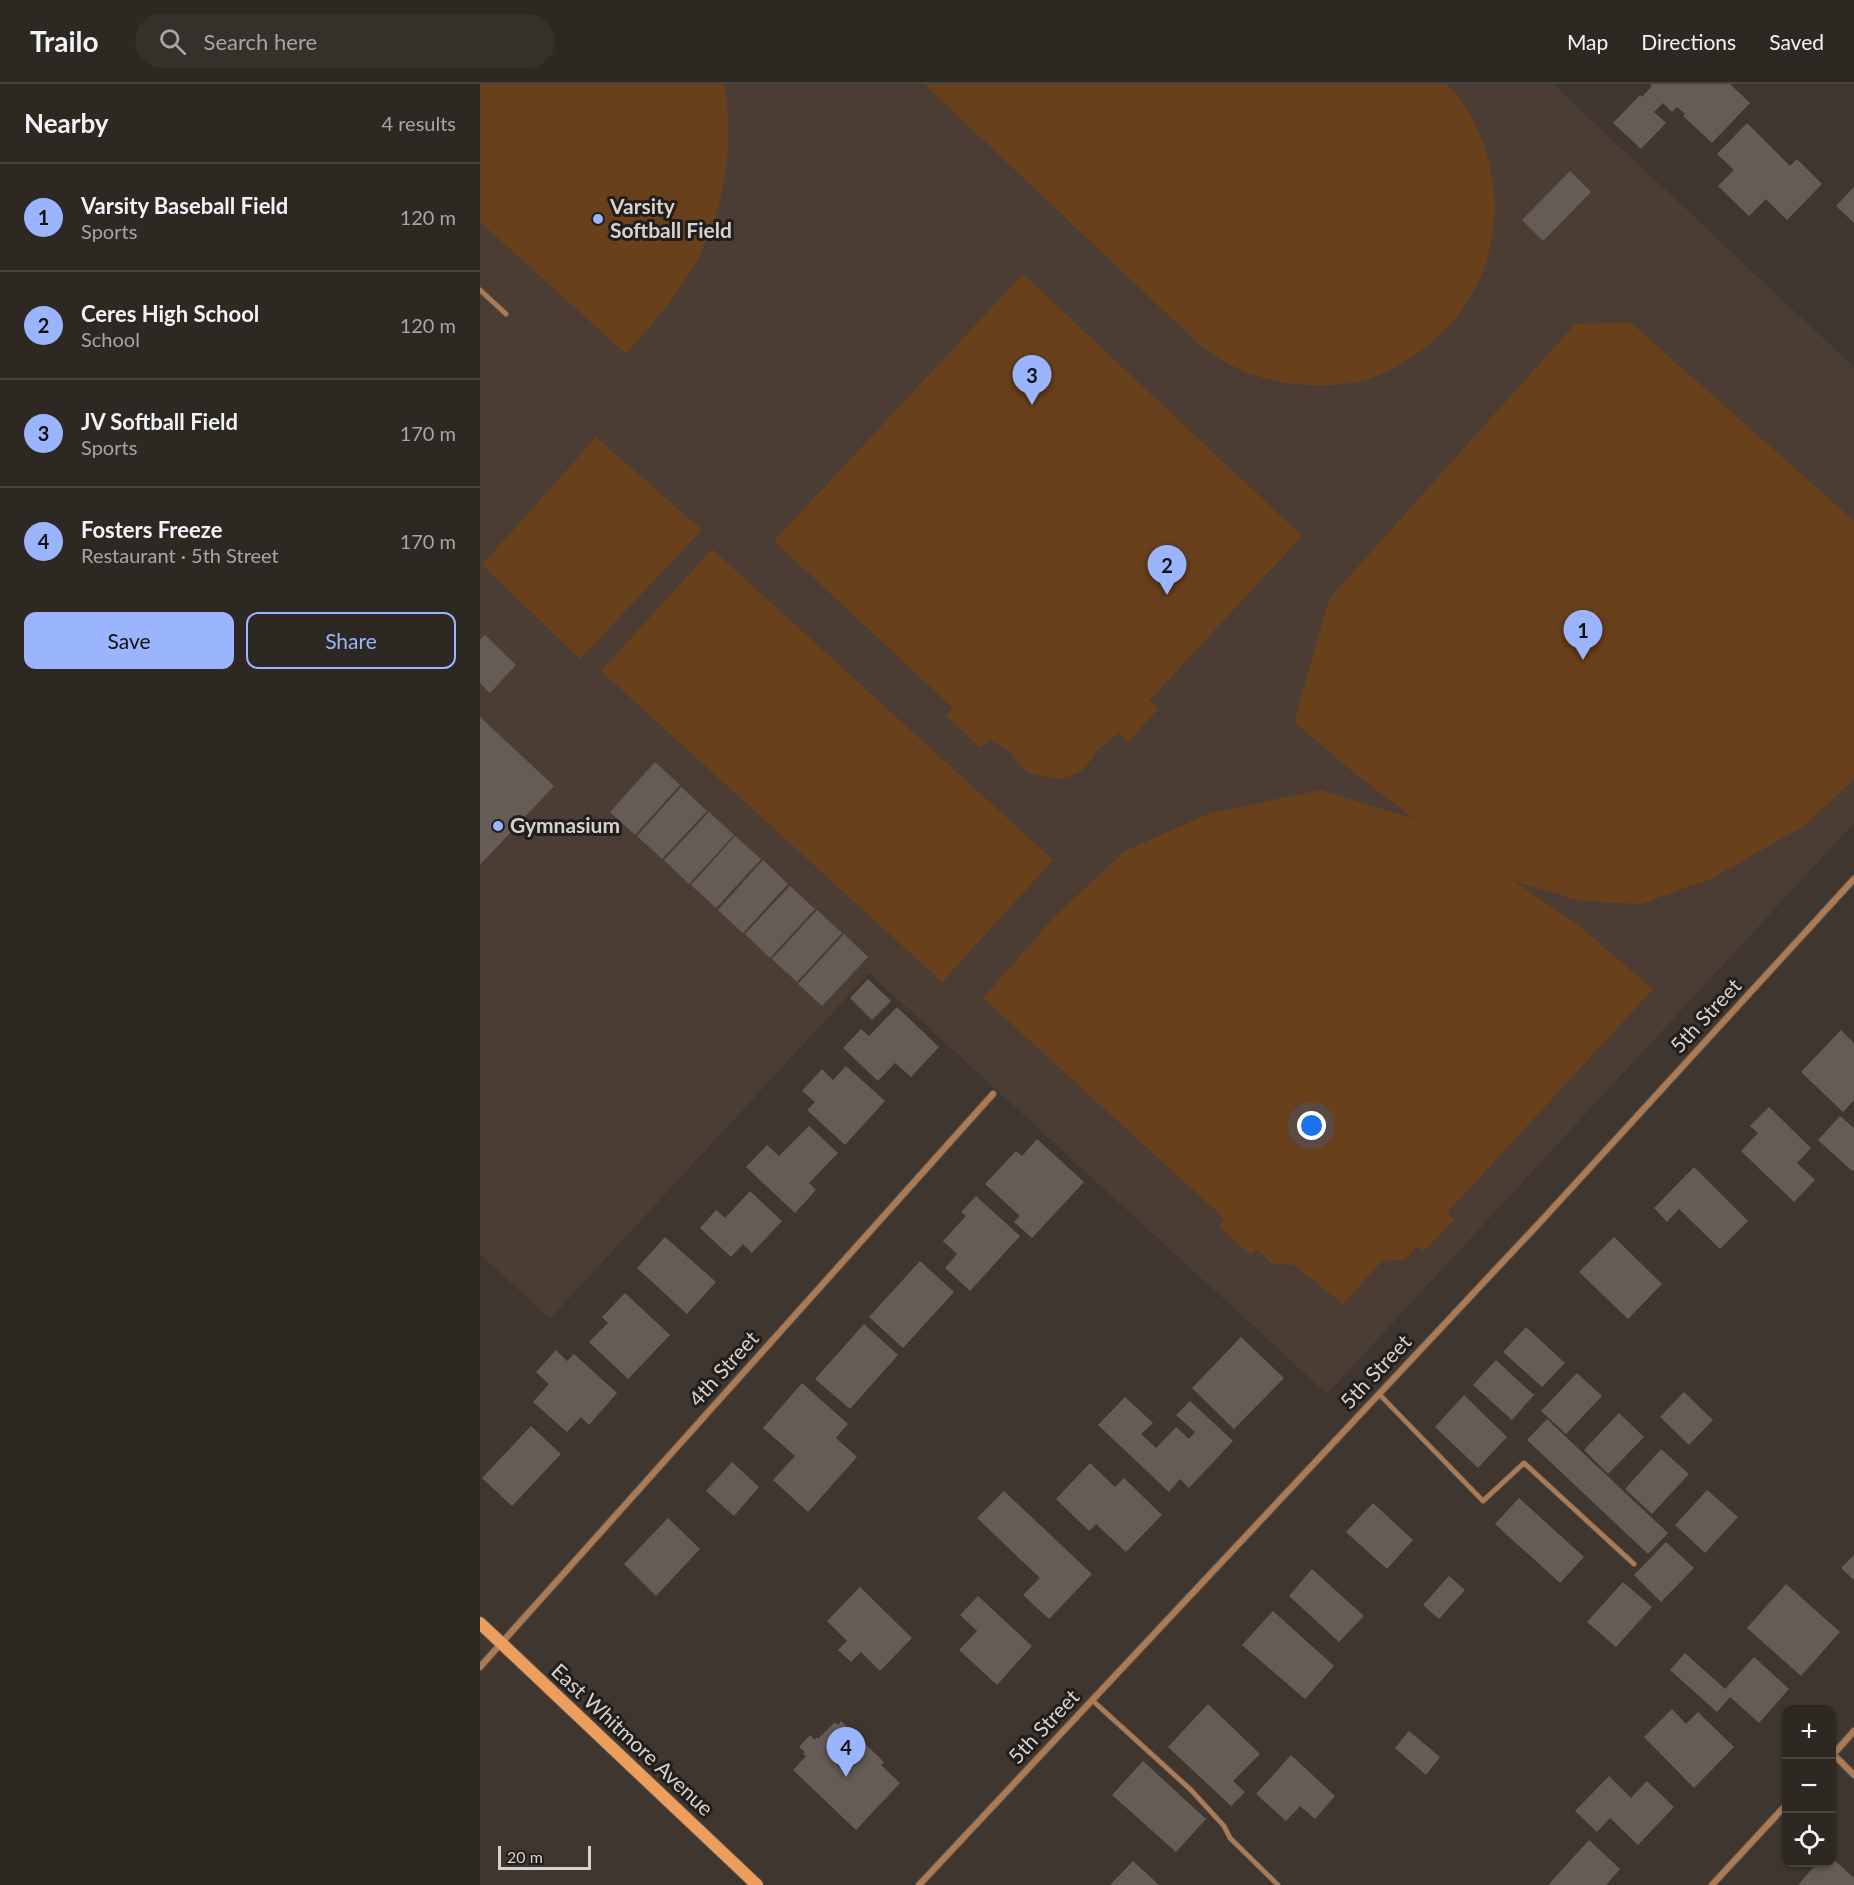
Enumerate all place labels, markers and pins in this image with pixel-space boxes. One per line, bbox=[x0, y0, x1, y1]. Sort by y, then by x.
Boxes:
place label: Varsity Softball Field bbox=[609, 193, 732, 242]
marker: Varsity Softball Field bbox=[591, 212, 605, 226]
pin: 3 bbox=[1012, 356, 1052, 405]
pin: 2 bbox=[1148, 546, 1186, 595]
pin: 1 bbox=[1564, 610, 1602, 660]
place label: Gymnasium bbox=[510, 812, 620, 837]
marker: Gymnasium bbox=[491, 819, 505, 833]
pin: 4 bbox=[826, 1728, 866, 1777]

